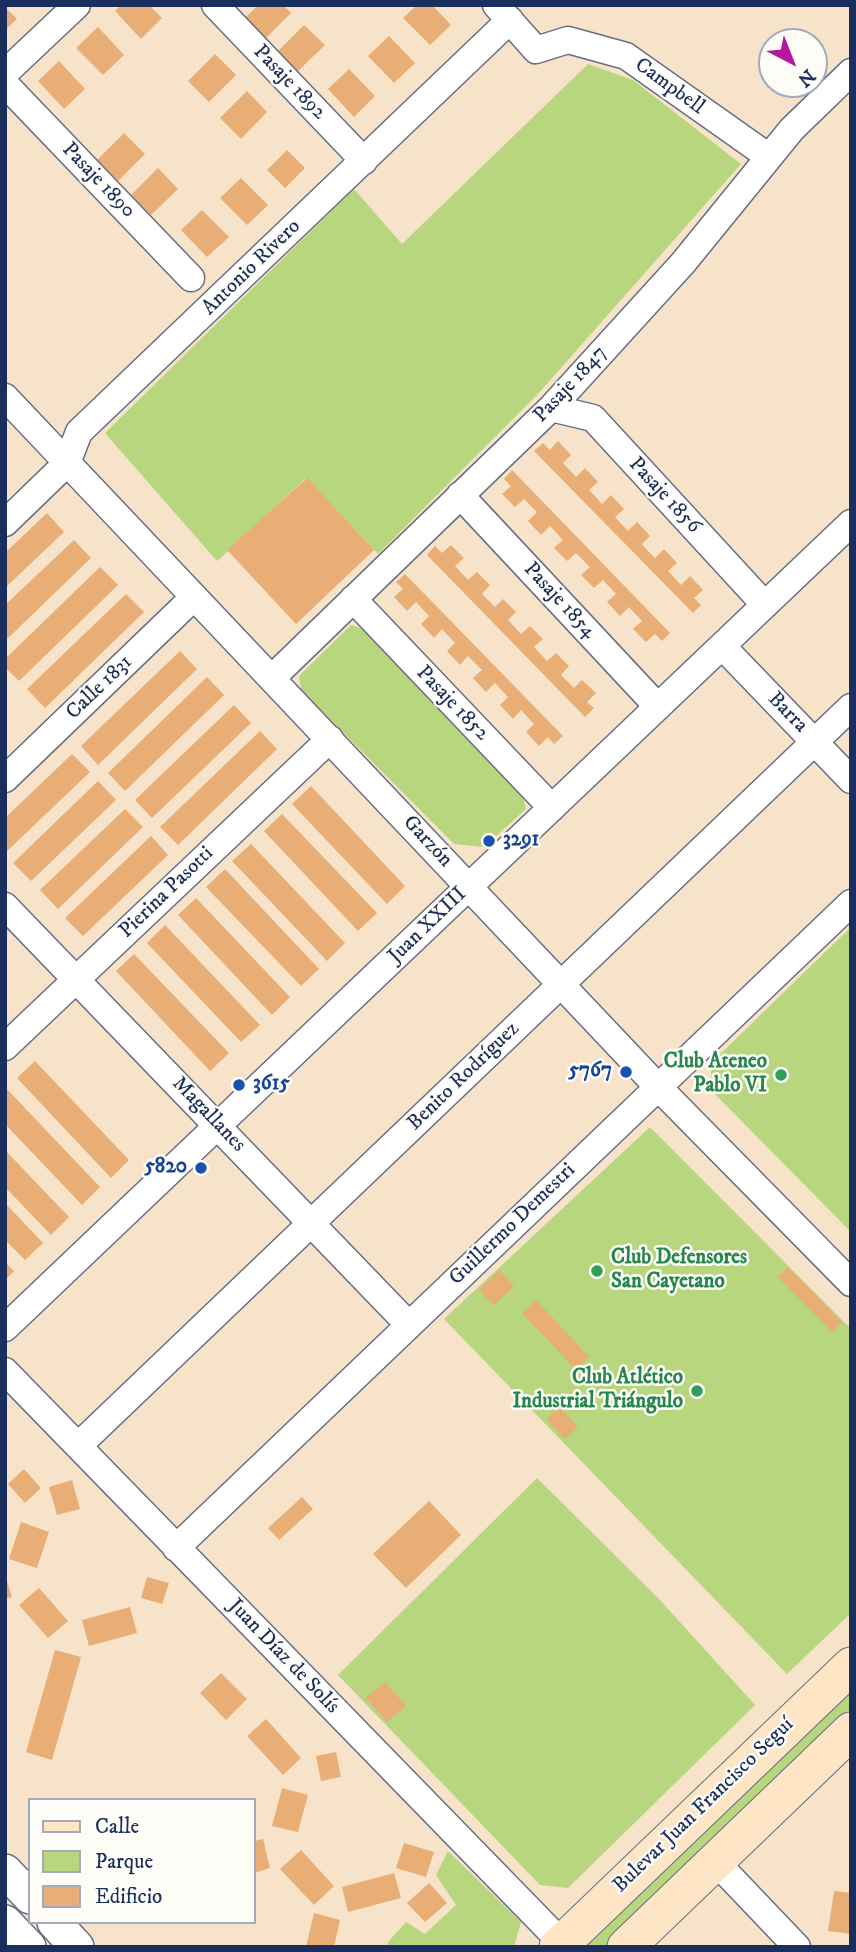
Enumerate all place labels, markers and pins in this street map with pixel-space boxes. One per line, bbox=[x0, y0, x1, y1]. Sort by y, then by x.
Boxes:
place label: 3291 bbox=[503, 828, 539, 854]
marker: 3291 bbox=[481, 833, 497, 849]
place label: Club Ateneo Pablo VI bbox=[664, 1050, 767, 1100]
place label: 5767 bbox=[569, 1059, 612, 1085]
marker: 5767 bbox=[618, 1064, 634, 1080]
marker: Club Ateneo Pablo VI bbox=[773, 1067, 789, 1083]
place label: 3615 bbox=[253, 1072, 290, 1098]
marker: 3615 bbox=[231, 1077, 247, 1093]
place label: 5820 bbox=[144, 1155, 187, 1181]
marker: 5820 bbox=[193, 1160, 209, 1176]
place label: Club Defensores San Cayetano bbox=[611, 1246, 747, 1296]
marker: Club Defensores San Cayetano bbox=[589, 1263, 605, 1279]
place label: Club Atlético Industrial Triángulo bbox=[512, 1366, 683, 1416]
marker: Club Atlético Industrial Triángulo bbox=[689, 1383, 705, 1399]

